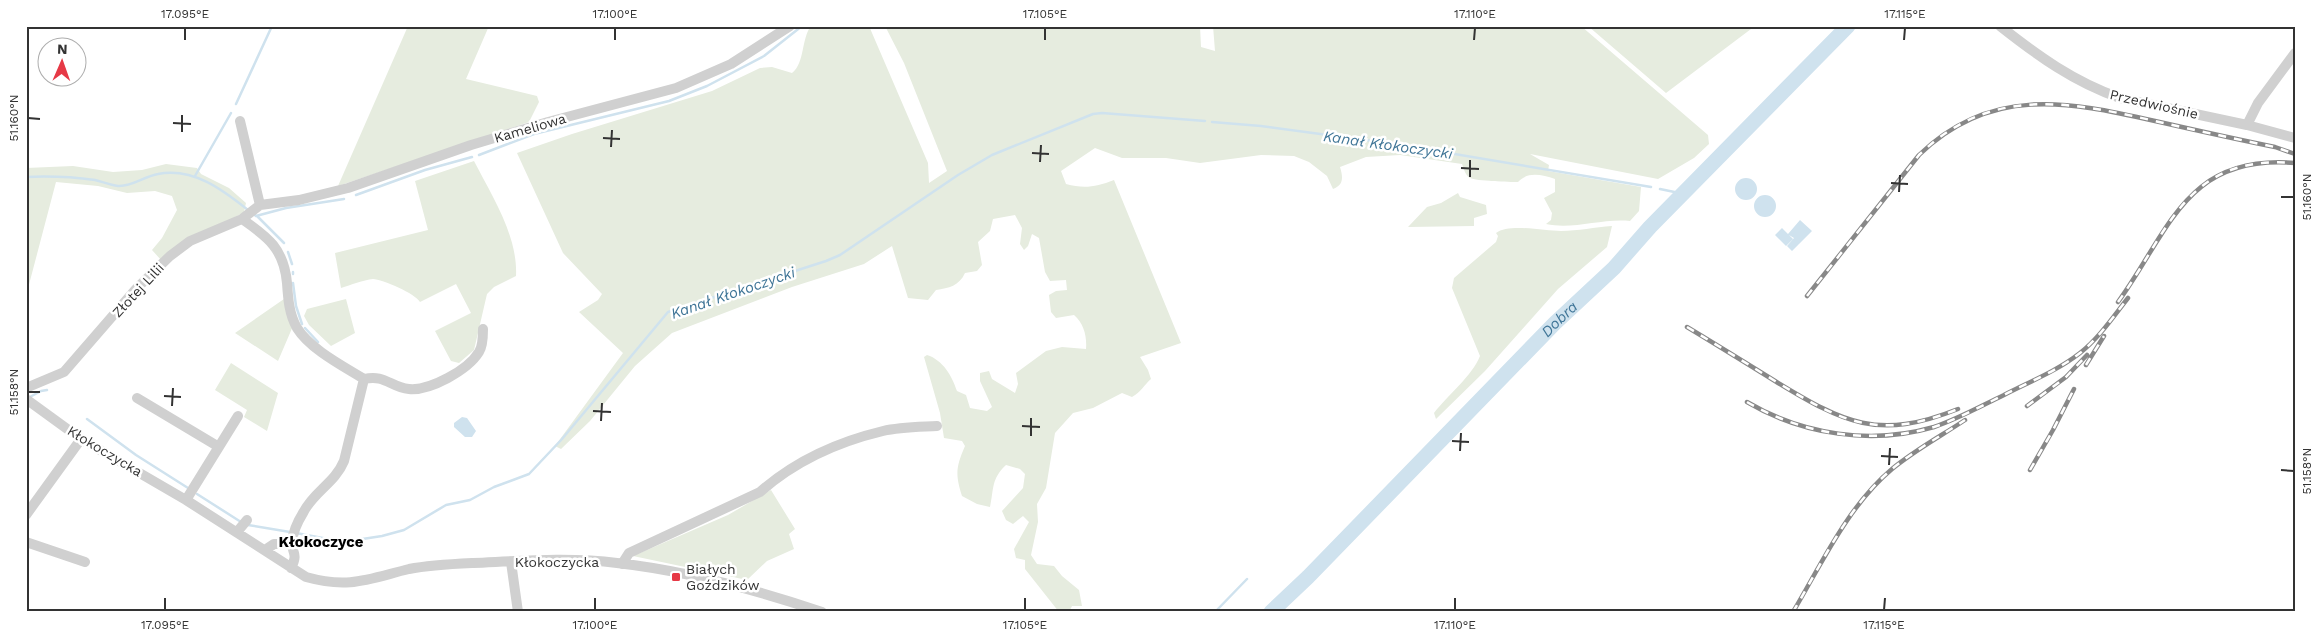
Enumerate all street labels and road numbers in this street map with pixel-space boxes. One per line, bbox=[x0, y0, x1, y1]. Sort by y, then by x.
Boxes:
street label: Przedwiośnie bbox=[2108, 86, 2200, 122]
street label: Kameliowa bbox=[492, 110, 568, 146]
street label: Złotej Lilii bbox=[109, 260, 167, 320]
street label: Kłokoczycka bbox=[65, 422, 145, 480]
street label: Kłokoczycka bbox=[515, 554, 599, 570]

